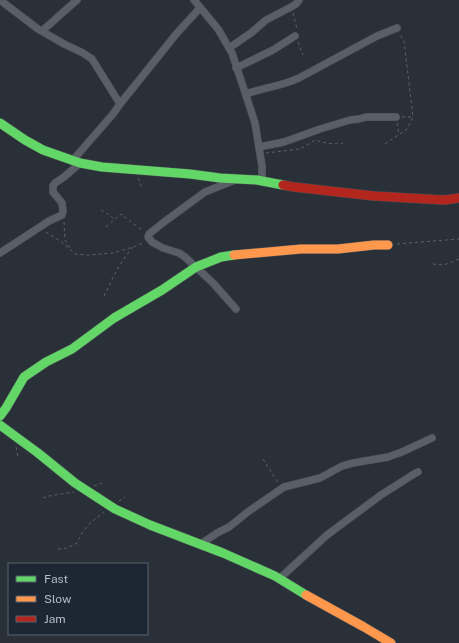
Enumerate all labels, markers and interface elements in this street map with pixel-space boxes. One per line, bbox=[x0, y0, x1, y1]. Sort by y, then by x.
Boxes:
legend bbox=[8, 563, 148, 635]
text: Fast bbox=[44, 572, 69, 586]
text: Slow bbox=[44, 592, 72, 606]
text: Jam bbox=[44, 612, 66, 626]

